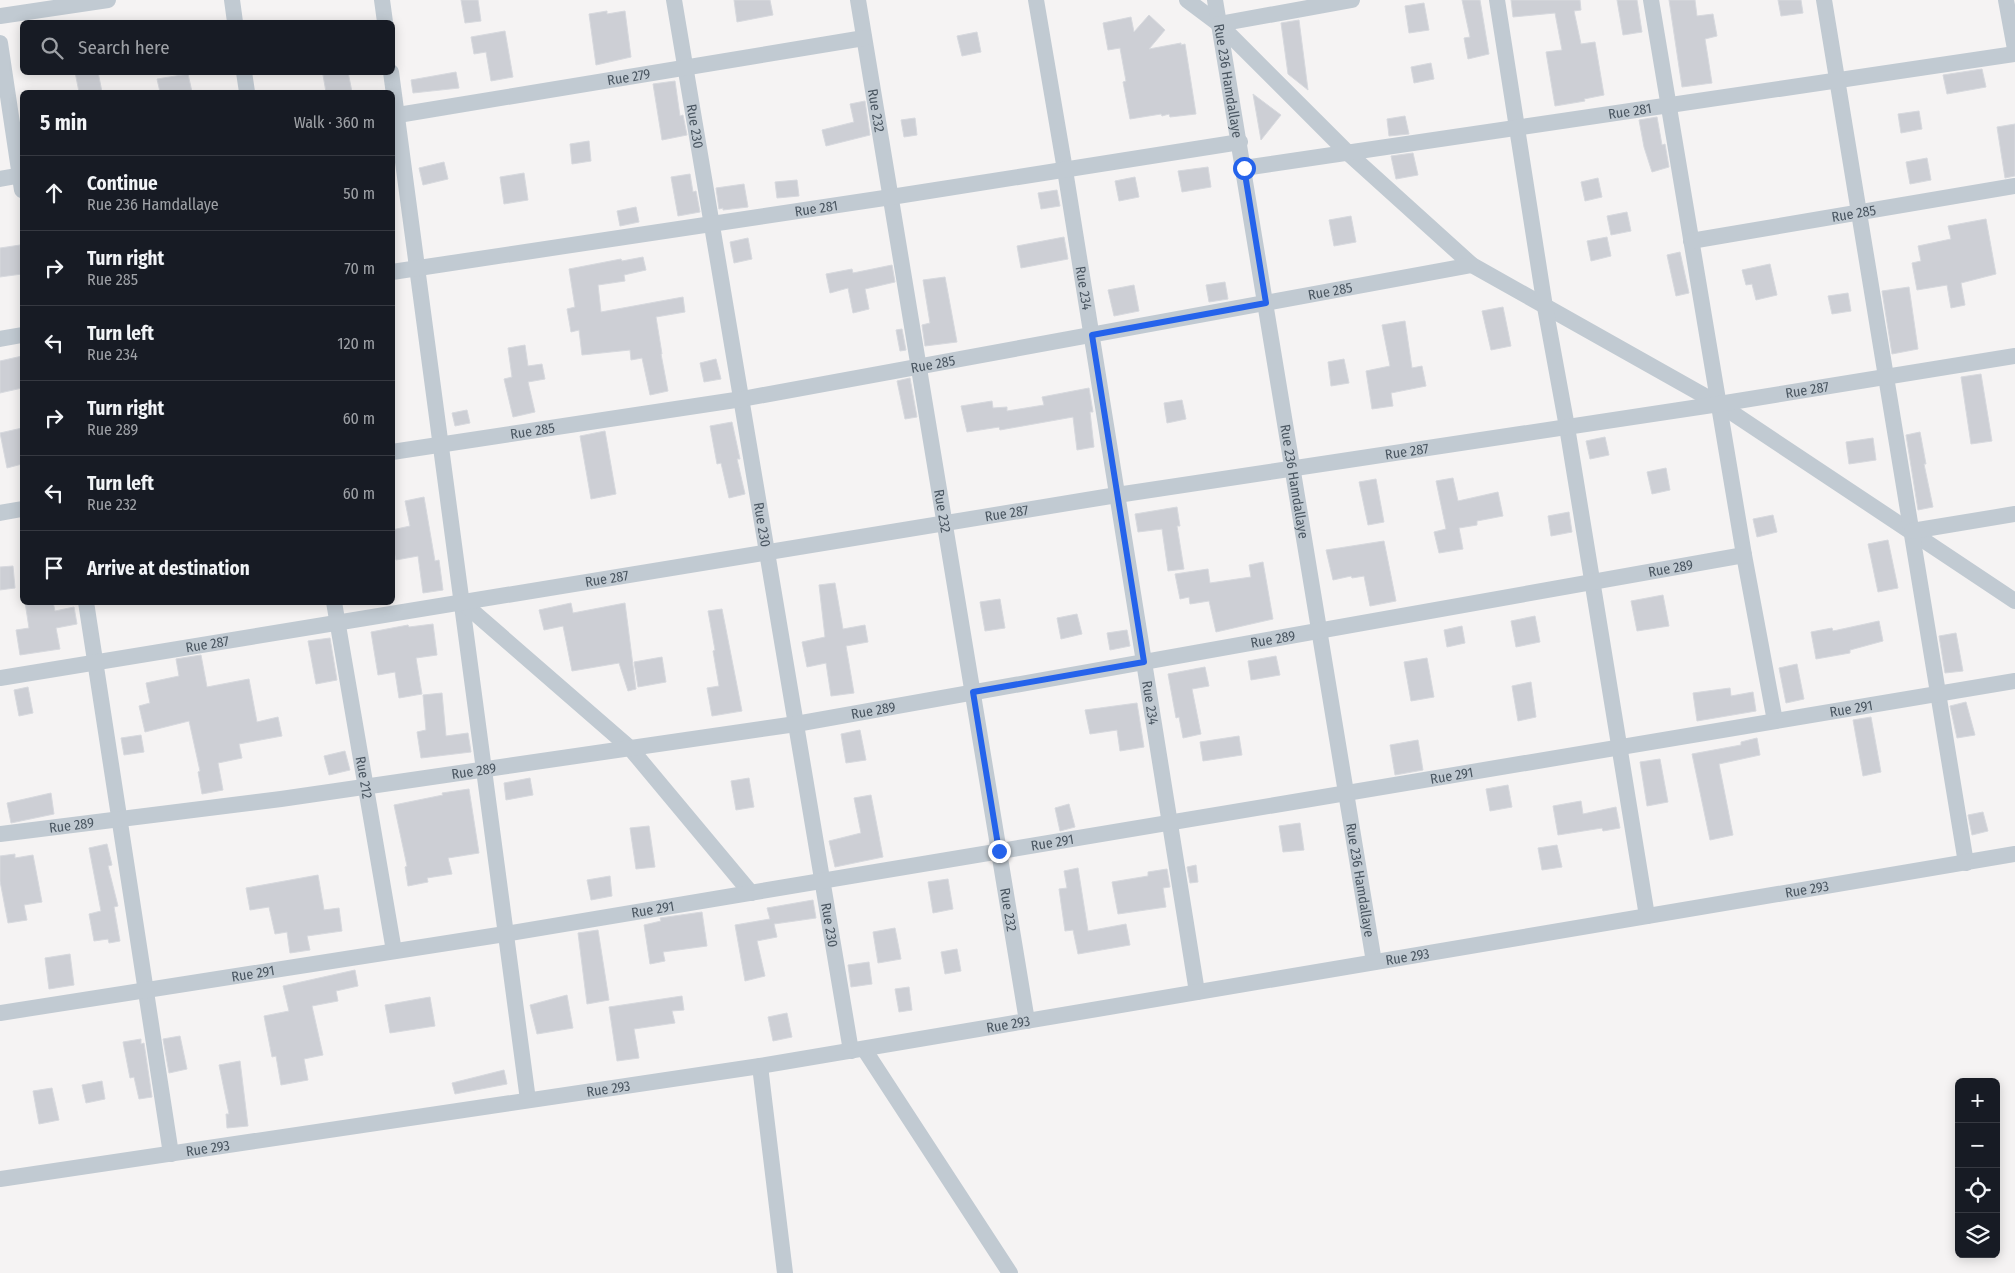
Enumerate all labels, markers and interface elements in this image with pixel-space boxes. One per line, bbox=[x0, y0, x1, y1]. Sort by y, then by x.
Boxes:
search box bbox=[20, 20, 395, 75]
street label: Rue 236 Hamdallaye bbox=[1211, 23, 1246, 139]
icon: search bbox=[38, 34, 66, 62]
text: Search here bbox=[78, 36, 170, 59]
street label: Rue 279 bbox=[606, 65, 652, 89]
street label: Rue 232 bbox=[864, 88, 888, 133]
street label: Rue 281 bbox=[1607, 99, 1653, 123]
street label: Rue 230 bbox=[683, 103, 707, 150]
text: 5 min bbox=[40, 110, 87, 136]
text: Walk · 360 m bbox=[294, 113, 375, 132]
route start bbox=[1233, 157, 1256, 180]
text: Continue bbox=[87, 172, 158, 195]
icon: ahead bbox=[40, 179, 68, 207]
text: 50 m bbox=[343, 184, 375, 203]
text: Rue 236 Hamdallaye bbox=[87, 195, 219, 214]
street label: Rue 281 bbox=[793, 197, 839, 220]
street label: Rue 285 bbox=[1830, 201, 1877, 226]
text: Turn right bbox=[87, 247, 164, 270]
icon: right bbox=[40, 254, 68, 282]
text: 70 m bbox=[344, 259, 375, 278]
street label: Rue 234 bbox=[1072, 265, 1096, 312]
text: Rue 285 bbox=[87, 270, 138, 289]
street label: Rue 285 bbox=[1307, 279, 1354, 303]
text: Turn left bbox=[87, 322, 154, 345]
icon: left bbox=[40, 329, 68, 357]
text: 120 m bbox=[337, 334, 375, 353]
text: Rue 234 bbox=[87, 345, 138, 364]
street label: Rue 285 bbox=[909, 352, 956, 376]
street label: Rue 287 bbox=[1784, 378, 1830, 402]
text: Turn right bbox=[87, 397, 164, 420]
icon: right bbox=[40, 404, 68, 432]
text: 60 m bbox=[343, 409, 375, 428]
street label: Rue 285 bbox=[509, 419, 556, 442]
text: Rue 289 bbox=[87, 420, 138, 439]
street label: Rue 236 Hamdallaye bbox=[1277, 423, 1312, 540]
street label: Rue 287 bbox=[1384, 439, 1430, 463]
text: Turn left bbox=[87, 472, 154, 495]
icon: left bbox=[40, 479, 68, 507]
text: 60 m bbox=[343, 484, 375, 503]
street label: Rue 232 bbox=[931, 488, 955, 534]
text: Rue 232 bbox=[87, 495, 137, 514]
street label: Rue 230 bbox=[750, 501, 774, 548]
street label: Rue 287 bbox=[984, 501, 1030, 525]
icon: arrive bbox=[40, 554, 68, 582]
street label: Rue 289 bbox=[1647, 556, 1694, 580]
text: Arrive at destination bbox=[87, 557, 250, 580]
street label: Rue 287 bbox=[584, 567, 630, 591]
street label: Rue 289 bbox=[1249, 627, 1297, 651]
street label: Rue 287 bbox=[184, 632, 231, 656]
street label: Rue 234 bbox=[1139, 679, 1162, 726]
street label: Rue 291 bbox=[1828, 697, 1874, 720]
street label: Rue 289 bbox=[850, 698, 897, 723]
street label: Rue 212 bbox=[352, 755, 376, 800]
street label: Rue 289 bbox=[450, 759, 497, 783]
street label: Rue 291 bbox=[1429, 763, 1474, 787]
street label: Rue 289 bbox=[48, 814, 95, 836]
street label: Rue 236 Hamdallaye bbox=[1343, 822, 1378, 938]
street label: Rue 291 bbox=[1029, 830, 1075, 854]
route end bbox=[988, 840, 1011, 863]
street label: Rue 293 bbox=[1784, 877, 1830, 901]
street label: Rue 232 bbox=[997, 887, 1021, 933]
street label: Rue 291 bbox=[630, 897, 676, 921]
street label: Rue 230 bbox=[818, 901, 842, 949]
street label: Rue 293 bbox=[1384, 945, 1431, 969]
street label: Rue 291 bbox=[230, 962, 276, 985]
street label: Rue 293 bbox=[985, 1012, 1031, 1036]
street label: Rue 293 bbox=[585, 1077, 631, 1100]
map controls bbox=[1955, 1078, 2000, 1258]
button: + bbox=[1955, 1078, 2000, 1123]
button: − bbox=[1955, 1123, 2000, 1168]
street label: Rue 293 bbox=[185, 1136, 231, 1160]
button: locate bbox=[1955, 1168, 2000, 1213]
button: layers bbox=[1955, 1213, 2000, 1258]

